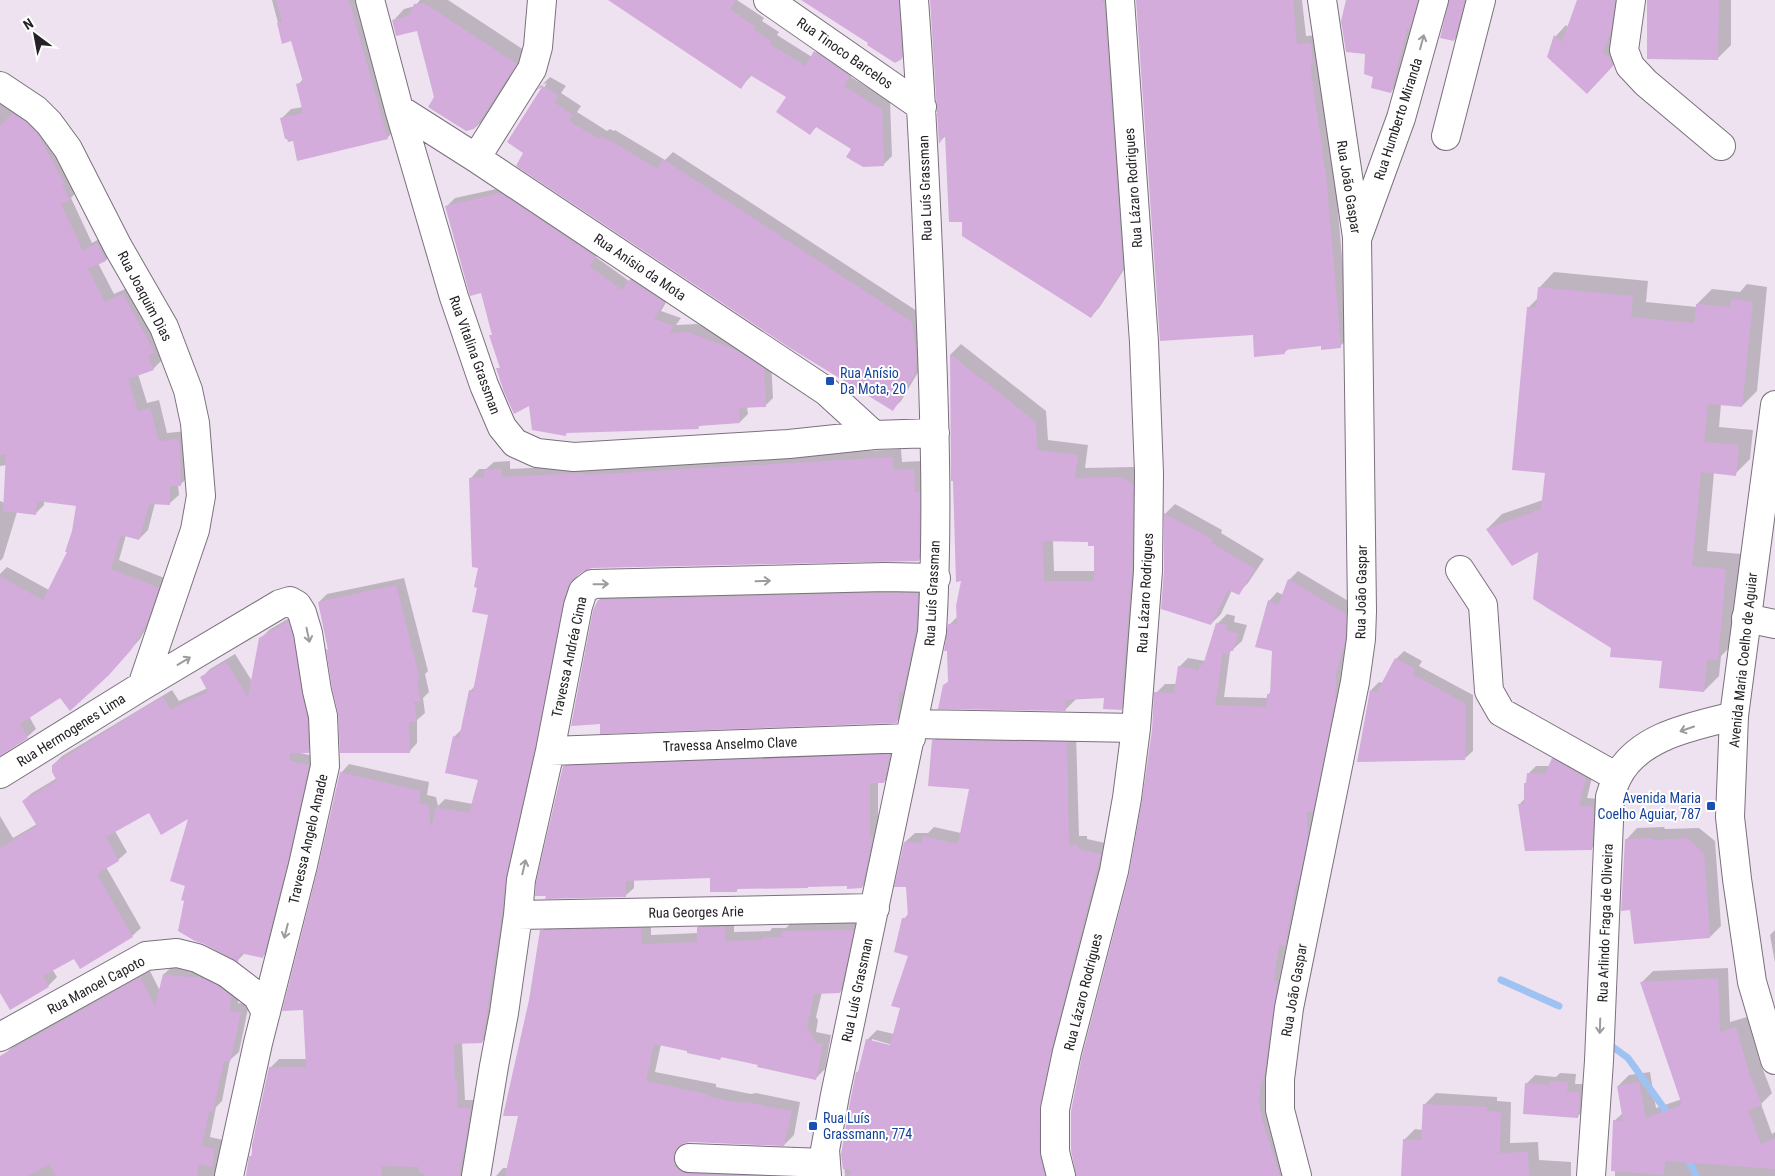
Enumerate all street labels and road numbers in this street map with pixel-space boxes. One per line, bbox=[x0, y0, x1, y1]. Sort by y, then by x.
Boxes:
street label: Rua Tinoco Barcelos bbox=[794, 14, 896, 92]
street label: Rua Humberto Miranda bbox=[1371, 56, 1425, 182]
street label: Rua Lázaro Rodrigues bbox=[1121, 127, 1145, 249]
street label: Rua Luís Grassman bbox=[915, 135, 935, 241]
street label: Rua João Gaspar bbox=[1334, 139, 1364, 235]
street label: Rua Anísio da Mota bbox=[591, 230, 689, 304]
street label: Rua Joaquim Dias bbox=[115, 248, 175, 344]
street label: Rua Vitalina Grassman bbox=[446, 294, 504, 416]
street label: Rua Lázaro Rodrigues bbox=[1134, 533, 1156, 653]
street label: Rua Luís Grassman bbox=[921, 540, 943, 646]
street label: Rua João Gaspar bbox=[1352, 545, 1370, 639]
street label: Avenida Maria Coelho de Aguiar bbox=[1726, 572, 1760, 748]
street label: Travessa Andréa Cima bbox=[548, 595, 590, 719]
street label: Rua Hermogenes Lima bbox=[14, 690, 128, 770]
street label: Travessa Anselmo Clave bbox=[662, 734, 798, 754]
street label: Travessa Angelo Amade bbox=[285, 772, 331, 906]
street label: Rua Arlindo Fraga de Oliveira bbox=[1594, 843, 1616, 1003]
street label: Rua Georges Arie bbox=[648, 903, 744, 921]
street label: Rua Lázaro Rodrigues bbox=[1061, 932, 1105, 1052]
street label: Rua Luís Grassman bbox=[838, 937, 876, 1043]
street label: Rua João Gaspar bbox=[1278, 942, 1310, 1038]
street label: Rua Manoel Capoto bbox=[45, 953, 147, 1017]

